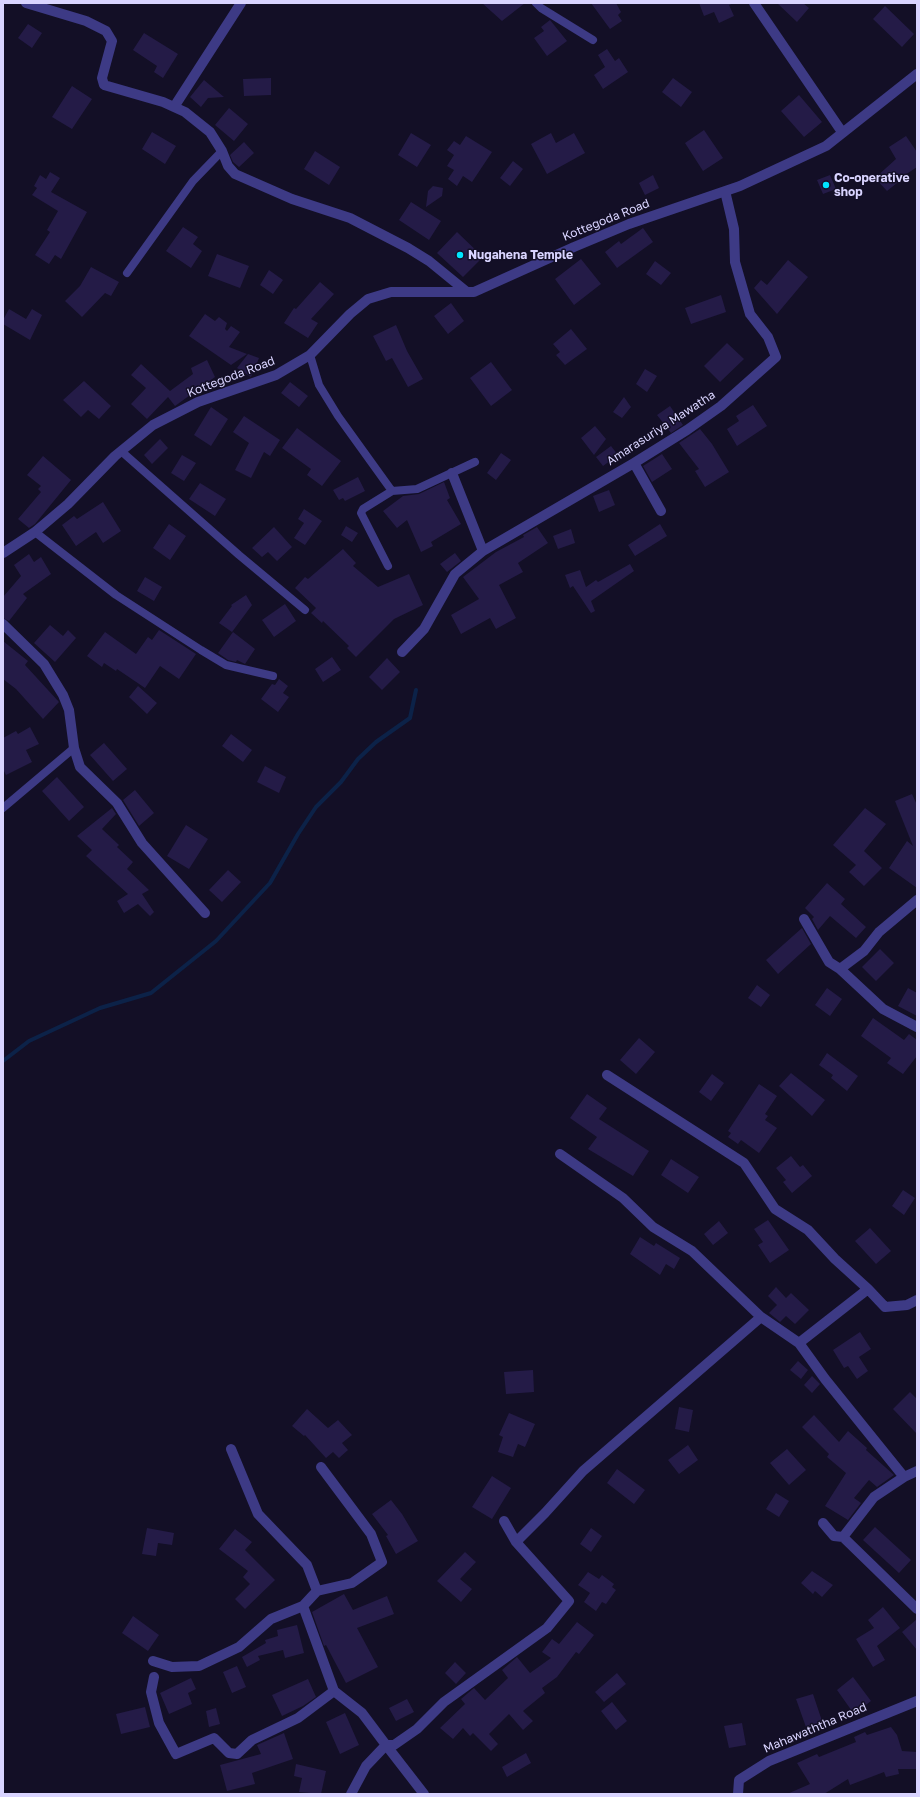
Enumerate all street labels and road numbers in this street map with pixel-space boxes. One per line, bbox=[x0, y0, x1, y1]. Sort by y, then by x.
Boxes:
street label: Kottegoda Road bbox=[560, 196, 652, 244]
street label: Kottegoda Road bbox=[185, 354, 277, 400]
street label: Amarasuriya Mawatha bbox=[604, 388, 718, 468]
street label: Mahawaththa Road bbox=[761, 1700, 869, 1756]

